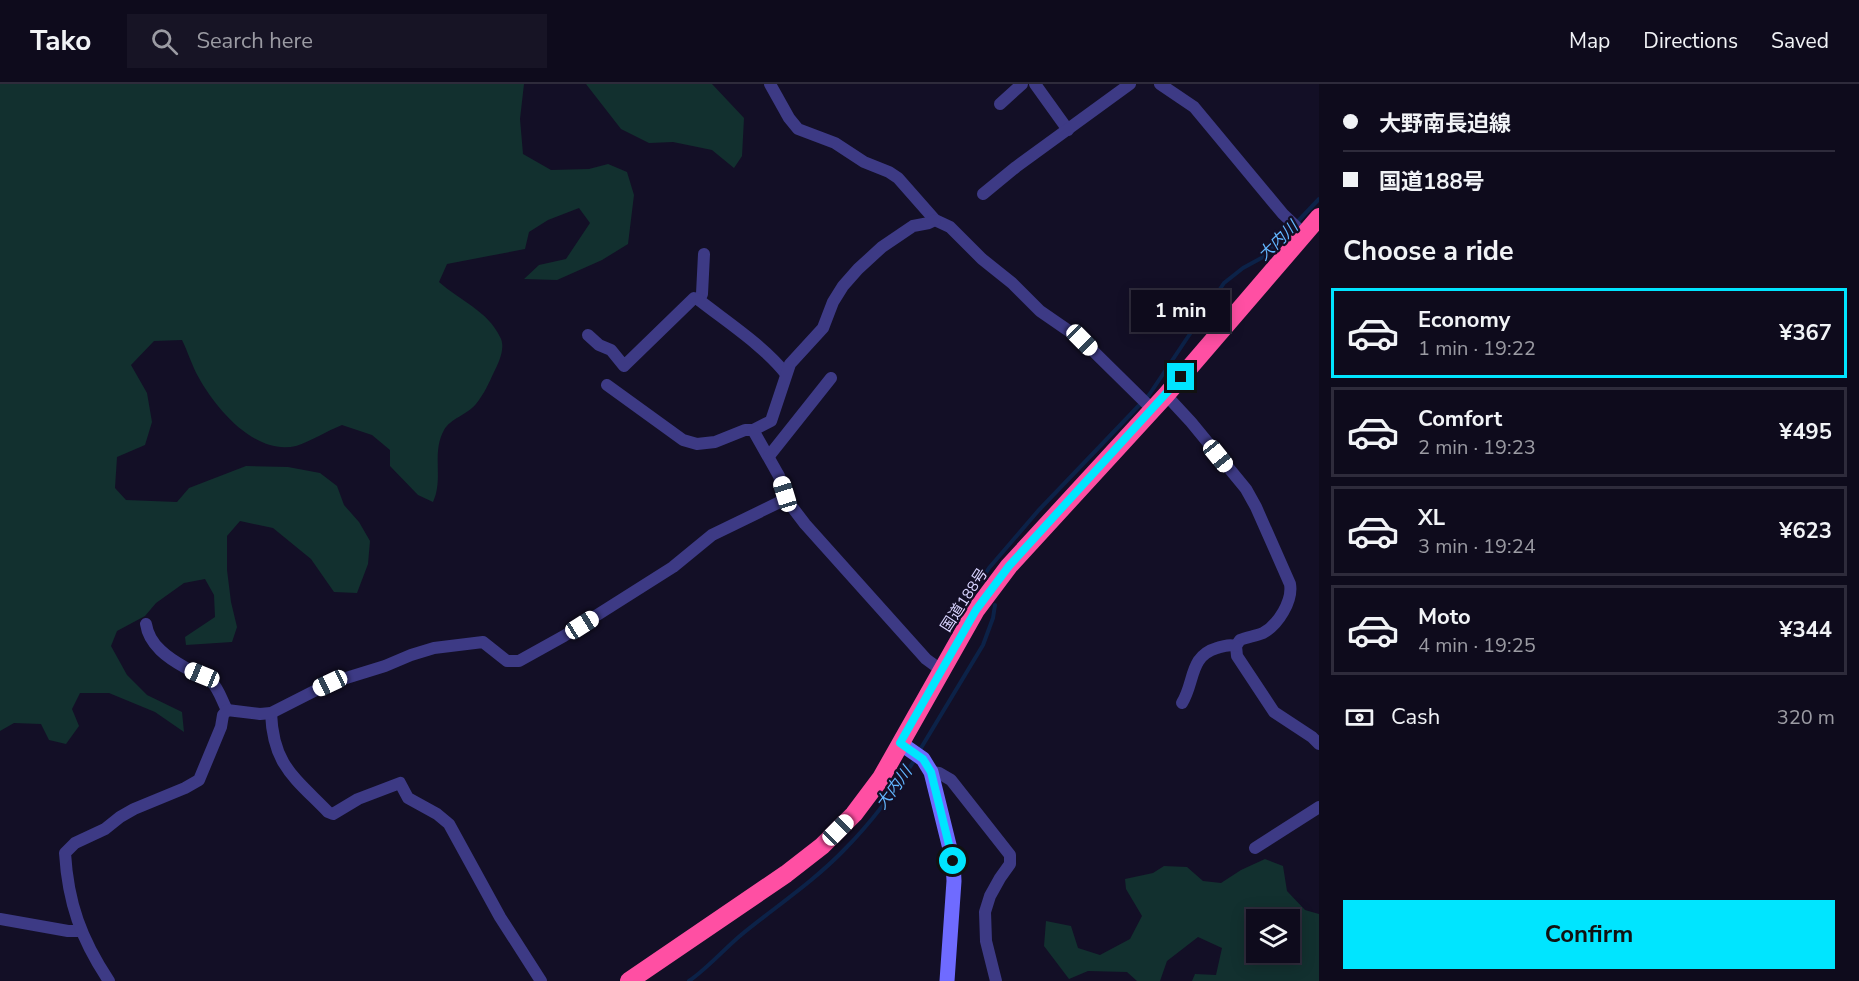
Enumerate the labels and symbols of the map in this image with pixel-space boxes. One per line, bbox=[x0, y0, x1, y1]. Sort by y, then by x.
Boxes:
water label: 大内川 bbox=[1253, 215, 1304, 266]
callout: 1 min bbox=[1132, 290, 1230, 332]
car bbox=[1063, 321, 1101, 359]
route end bbox=[1167, 363, 1194, 390]
car bbox=[1200, 436, 1236, 476]
car bbox=[771, 474, 799, 514]
street label: 国道188号 bbox=[936, 564, 992, 636]
car bbox=[562, 608, 602, 642]
car bbox=[182, 660, 222, 690]
car bbox=[310, 667, 350, 699]
water label: 大内川 bbox=[871, 761, 918, 814]
car bbox=[819, 811, 857, 849]
route start bbox=[939, 847, 966, 874]

